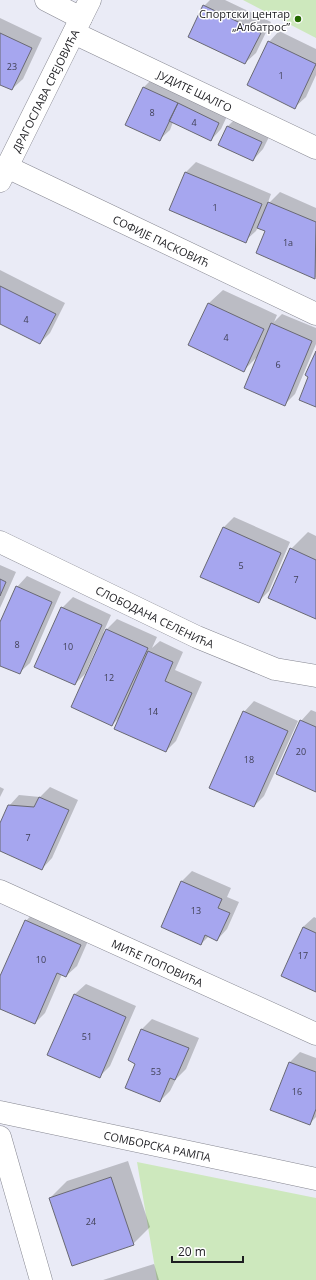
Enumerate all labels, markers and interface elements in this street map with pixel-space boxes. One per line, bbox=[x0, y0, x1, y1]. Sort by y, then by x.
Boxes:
place label: Спортски центар „Албатрос” bbox=[199, 6, 290, 34]
marker: Спортски центар „Албатрос” bbox=[293, 14, 303, 24]
street label: ДРАГОСЛАВА СРЕЈОВИЋА bbox=[8, 26, 82, 155]
house number: 23 bbox=[7, 60, 17, 73]
street label: ЈУДИТЕ ШАЛГО bbox=[154, 66, 235, 115]
house number: 1 bbox=[278, 69, 284, 82]
house number: 8 bbox=[149, 106, 155, 119]
house number: 4 bbox=[191, 116, 197, 129]
house number: 1 bbox=[212, 201, 218, 214]
street label: СОФИЈЕ ПАСКОВИЋ bbox=[111, 211, 212, 270]
house number: 1a bbox=[283, 236, 293, 249]
house number: 4 bbox=[23, 313, 29, 326]
house number: 4 bbox=[223, 331, 229, 344]
house number: 6 bbox=[275, 358, 281, 371]
house number: 5 bbox=[238, 559, 244, 572]
house number: 7 bbox=[293, 573, 299, 586]
street label: СЛОБОДАНА СЕЛЕНИЋА bbox=[93, 582, 217, 651]
house number: 8 bbox=[14, 638, 20, 651]
house number: 10 bbox=[63, 640, 73, 653]
house number: 12 bbox=[104, 671, 114, 684]
house number: 14 bbox=[148, 705, 158, 718]
house number: 20 bbox=[296, 745, 306, 758]
house number: 18 bbox=[244, 753, 254, 766]
house number: 7 bbox=[25, 831, 31, 844]
house number: 13 bbox=[191, 904, 201, 917]
street label: МИЋЕ ПОПОВИЋА bbox=[109, 935, 206, 990]
house number: 17 bbox=[298, 949, 308, 962]
house number: 10 bbox=[36, 953, 46, 966]
house number: 51 bbox=[82, 1030, 92, 1043]
house number: 53 bbox=[151, 1065, 161, 1078]
house number: 16 bbox=[292, 1085, 302, 1098]
street label: СОМБОРСКА РАМПА bbox=[102, 1127, 213, 1164]
house number: 24 bbox=[86, 1215, 96, 1228]
scale bar bbox=[172, 1238, 243, 1264]
text: 20 m bbox=[178, 1243, 206, 1260]

